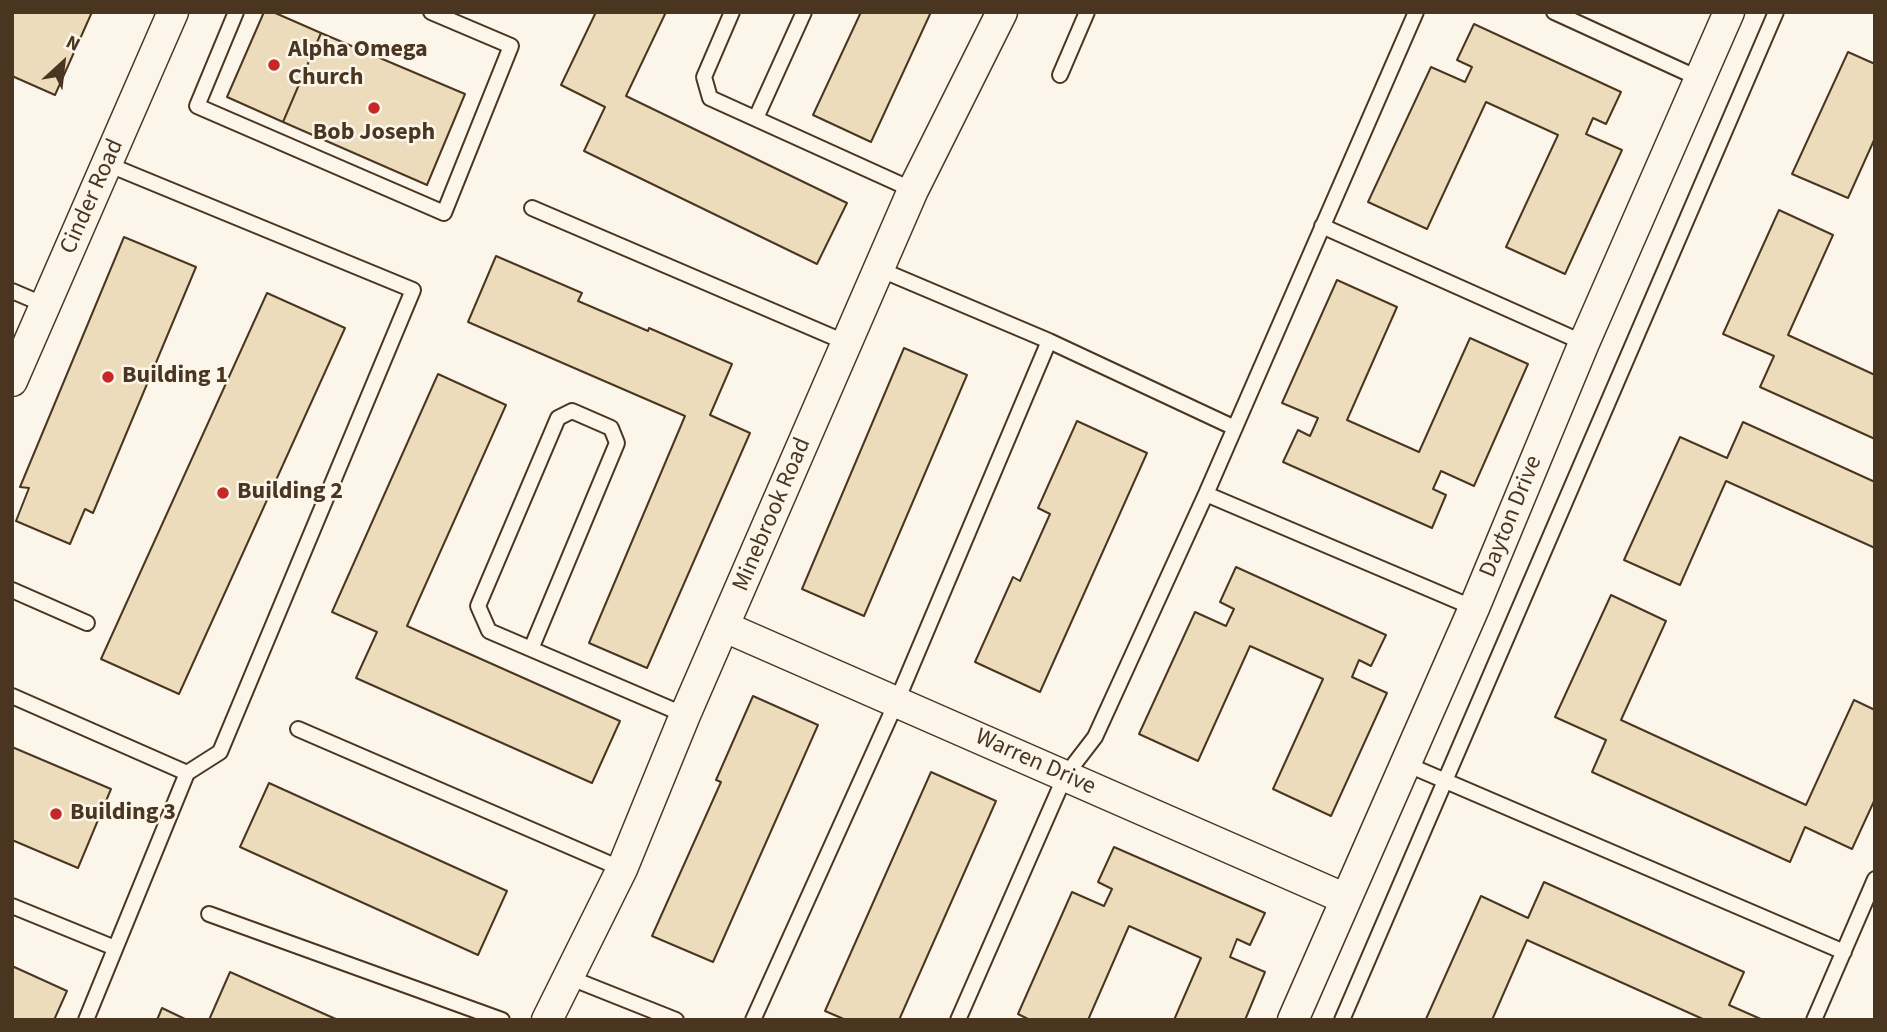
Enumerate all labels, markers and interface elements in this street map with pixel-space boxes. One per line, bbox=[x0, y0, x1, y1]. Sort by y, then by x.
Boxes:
north arrow bbox=[28, 28, 98, 98]
text: N bbox=[61, 29, 85, 59]
place label: Alpha Omega Church bbox=[288, 37, 428, 93]
marker: Alpha Omega Church bbox=[266, 57, 282, 73]
marker: Bob Joseph bbox=[366, 100, 382, 116]
place label: Bob Joseph bbox=[313, 120, 435, 148]
street label: Cinder Road bbox=[55, 135, 131, 259]
place label: Building 1 bbox=[122, 363, 228, 391]
marker: Building 1 bbox=[100, 369, 116, 385]
street label: Minebrook Road bbox=[728, 434, 818, 596]
street label: Dayton Drive bbox=[1475, 452, 1549, 582]
place label: Building 2 bbox=[237, 479, 343, 507]
marker: Building 2 bbox=[215, 485, 231, 501]
street label: Warren Drive bbox=[970, 724, 1100, 802]
place label: Building 3 bbox=[70, 800, 176, 828]
marker: Building 3 bbox=[48, 806, 64, 822]

